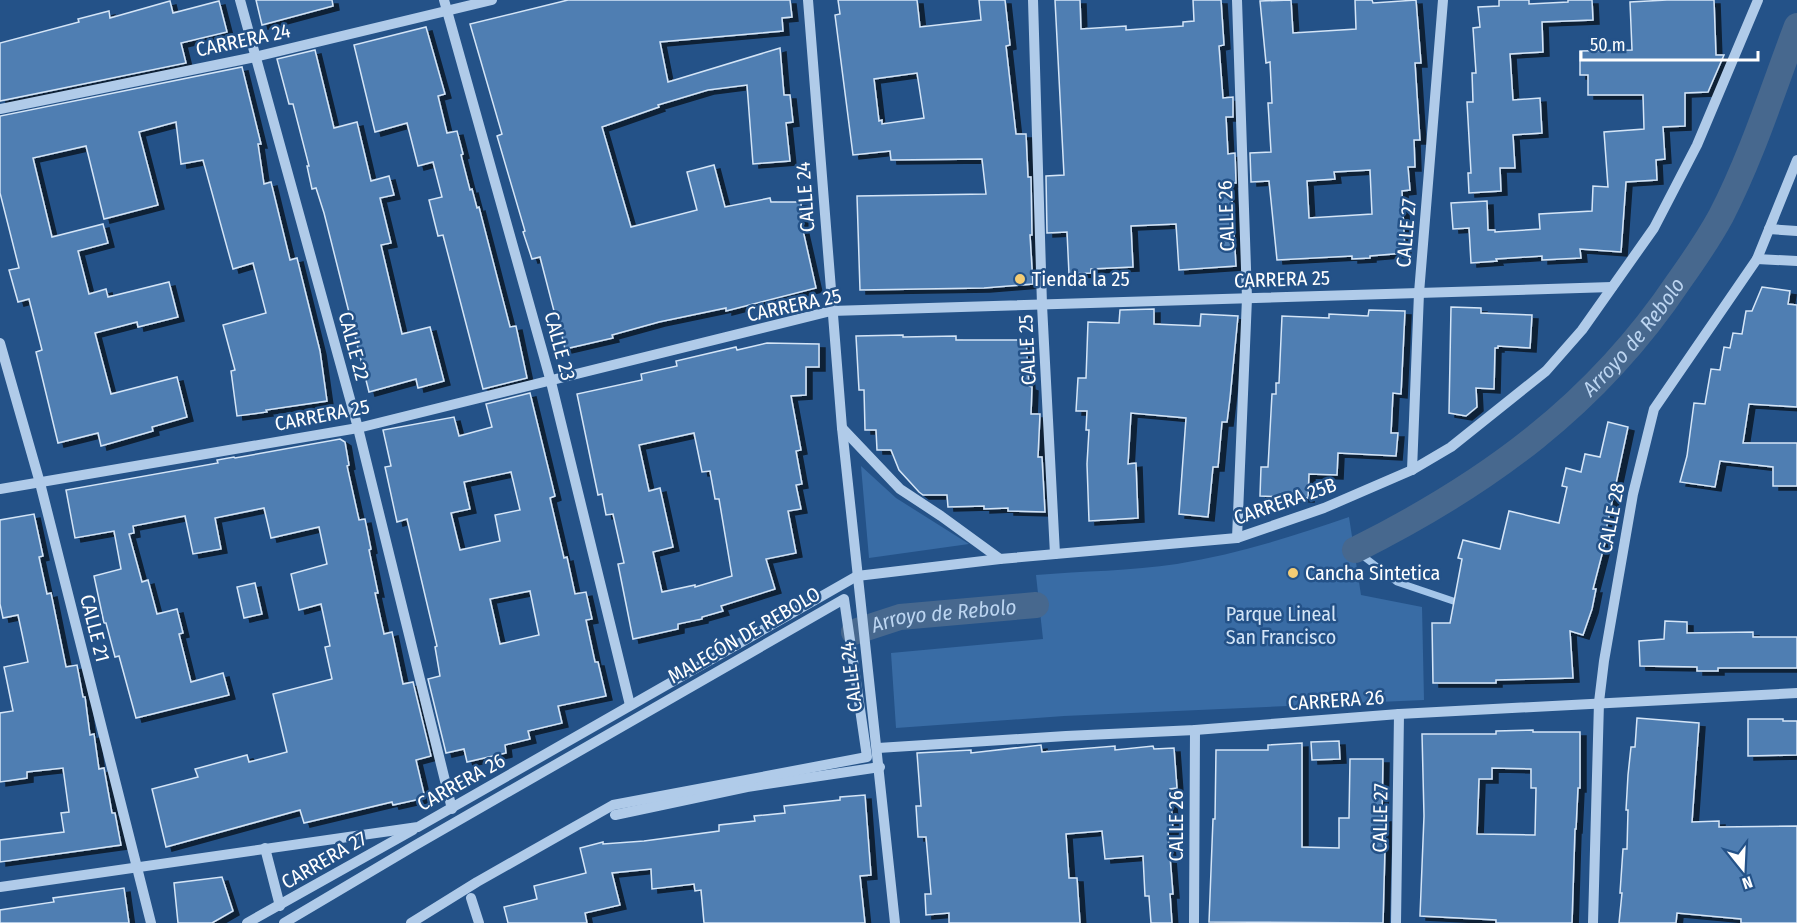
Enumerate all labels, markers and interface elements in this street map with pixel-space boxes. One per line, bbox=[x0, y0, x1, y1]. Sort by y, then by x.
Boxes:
street label: CARRERA 24 bbox=[194, 18, 293, 62]
scale bar bbox=[1581, 24, 1758, 62]
text: 50 m bbox=[1590, 34, 1626, 56]
street label: CALLE 24 bbox=[791, 161, 819, 233]
street label: CALLE 26 bbox=[1213, 180, 1239, 252]
street label: CALLE 27 bbox=[1391, 197, 1421, 269]
street label: CARRERA 25 bbox=[1234, 265, 1330, 293]
place label: Tienda la 25 bbox=[1032, 267, 1130, 291]
marker: Tienda la 25 bbox=[1013, 272, 1027, 286]
water label: Arroyo de Rebolo bbox=[1576, 273, 1690, 402]
street label: CARRERA 25 bbox=[745, 283, 843, 327]
street label: CALLE 22 bbox=[333, 309, 375, 383]
street label: CALLE 23 bbox=[539, 309, 581, 383]
street label: CALLE 25 bbox=[1013, 314, 1041, 386]
street label: CARRERA 25 bbox=[273, 394, 371, 436]
street label: CARRERA 25B bbox=[1231, 472, 1340, 530]
street label: CALLE 28 bbox=[1592, 481, 1630, 555]
place label: Cancha Sintetica bbox=[1305, 561, 1440, 585]
marker: Cancha Sintetica bbox=[1286, 566, 1300, 580]
street label: MALECÓN DE REBOLO bbox=[664, 582, 824, 688]
street label: CALLE 21 bbox=[75, 592, 115, 664]
water label: Arroyo de Rebolo bbox=[867, 594, 1018, 639]
park label: Parque Lineal San Francisco bbox=[1226, 602, 1336, 649]
street label: CALLE 24 bbox=[835, 640, 867, 713]
street label: CARRERA 26 bbox=[1287, 685, 1385, 715]
street label: CARRERA 26 bbox=[413, 748, 509, 816]
street label: CALLE 27 bbox=[1367, 783, 1393, 853]
street label: CALLE 26 bbox=[1164, 790, 1188, 862]
street label: CARRERA 27 bbox=[277, 826, 371, 894]
north arrow bbox=[1713, 839, 1773, 899]
text: N bbox=[1740, 872, 1755, 893]

